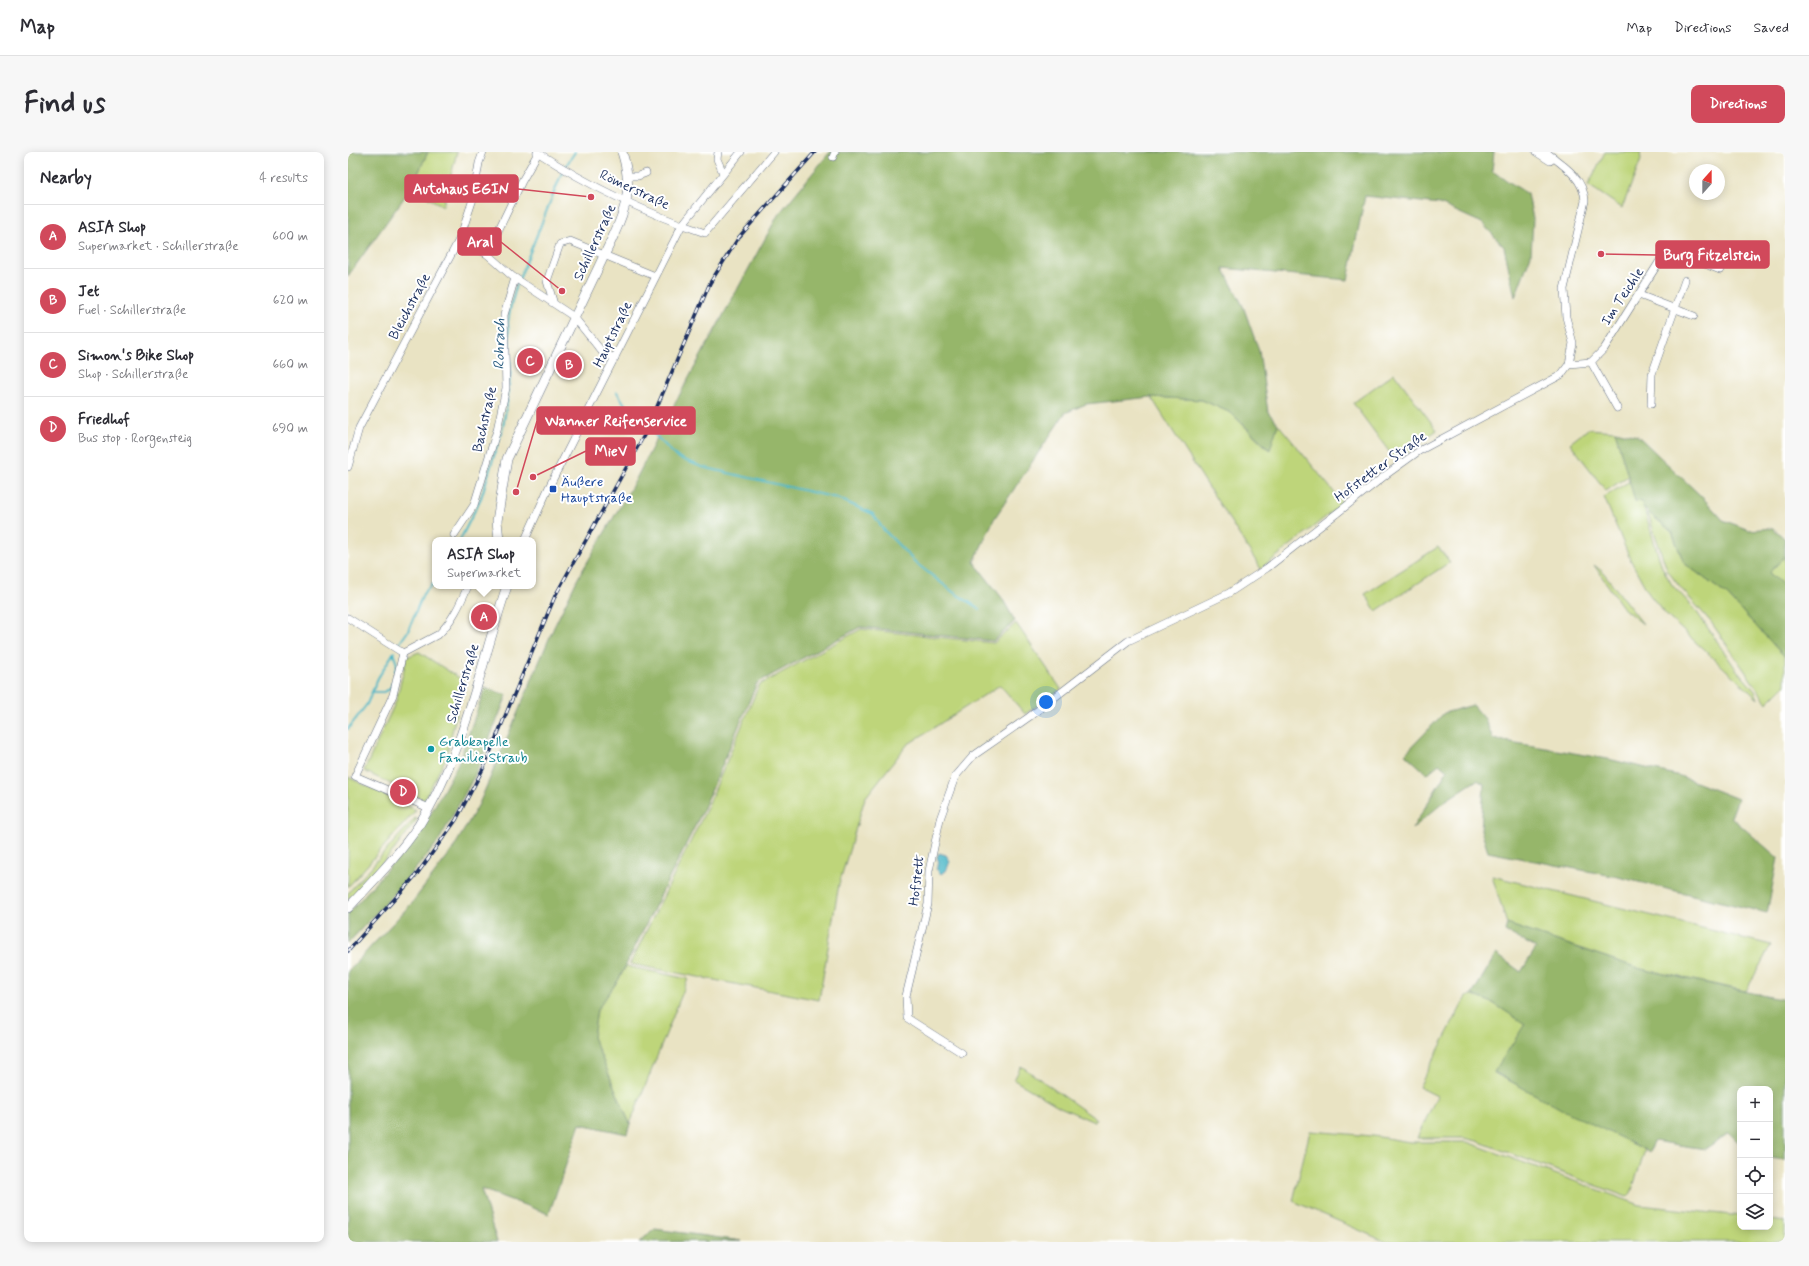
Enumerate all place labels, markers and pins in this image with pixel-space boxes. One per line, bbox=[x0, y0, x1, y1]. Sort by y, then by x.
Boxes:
callout: Autohaus EGIN bbox=[405, 175, 518, 202]
callout: Aral bbox=[458, 228, 501, 255]
callout: Burg Fitzelstein bbox=[1656, 241, 1769, 268]
pin: C bbox=[517, 346, 543, 376]
pin: B bbox=[556, 350, 582, 380]
callout: Wanner Reifenservice bbox=[537, 407, 695, 434]
callout: MieV bbox=[586, 438, 635, 465]
place label: Äußere Hauptstraße bbox=[561, 473, 632, 507]
marker: Äußere Hauptstraße bbox=[548, 484, 558, 494]
pin: A bbox=[471, 602, 497, 632]
place label: Grabkapelle Familie Straub bbox=[439, 733, 527, 767]
marker: Grabkapelle Familie Straub bbox=[426, 744, 436, 754]
pin: D bbox=[390, 777, 416, 807]

